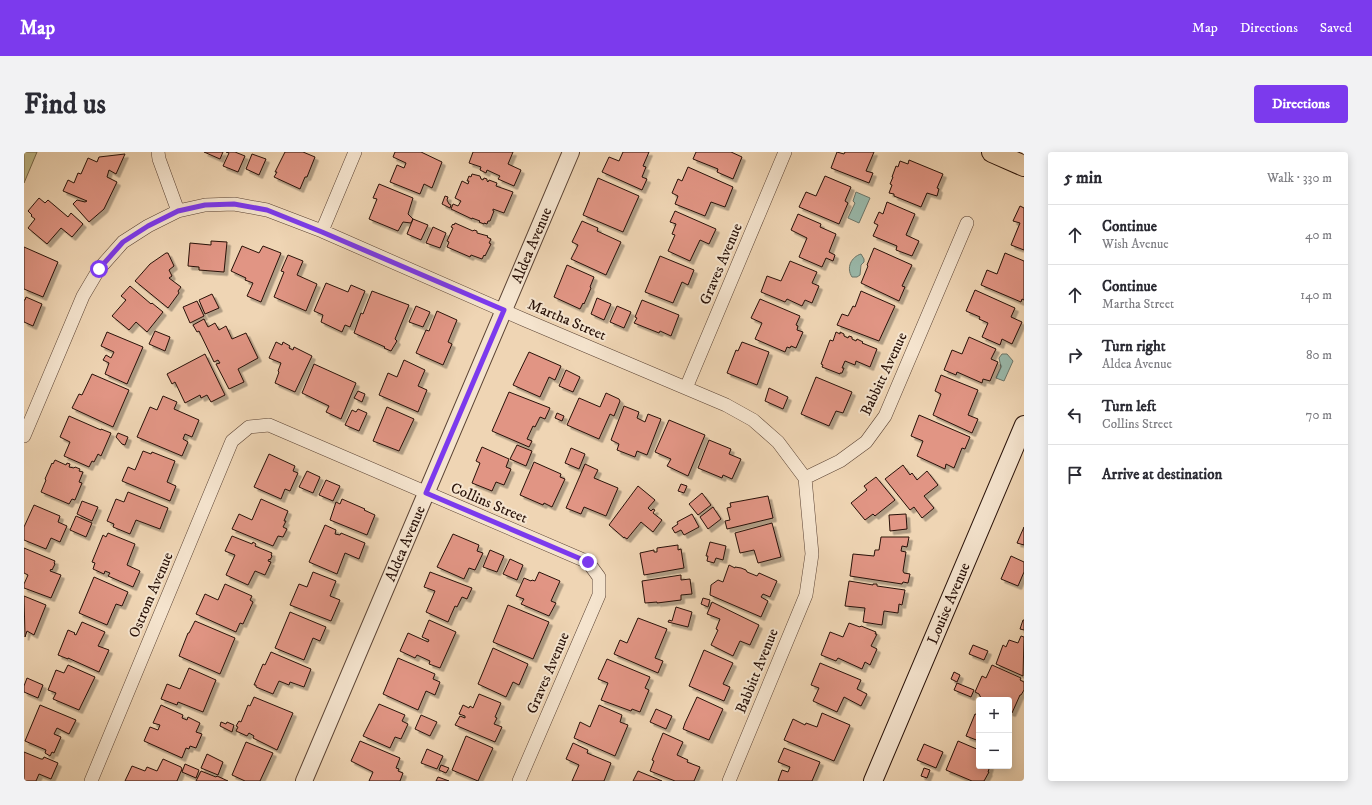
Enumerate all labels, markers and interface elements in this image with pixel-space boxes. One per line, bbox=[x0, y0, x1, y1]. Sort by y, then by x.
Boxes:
text: Map bbox=[20, 17, 55, 40]
text: Map bbox=[1192, 19, 1218, 37]
text: Directions bbox=[1240, 19, 1298, 37]
text: Saved bbox=[1320, 19, 1352, 37]
button: Directions bbox=[1254, 85, 1348, 123]
text: Find us bbox=[24, 87, 106, 122]
text: 5 min bbox=[1064, 167, 1102, 189]
text: Walk · 330 m bbox=[1267, 170, 1332, 186]
street label: Aldea Avenue bbox=[507, 204, 556, 286]
text: Continue bbox=[1102, 217, 1157, 236]
street label: Graves Avenue bbox=[695, 220, 747, 308]
icon: ahead bbox=[1064, 224, 1086, 246]
text: 40 m bbox=[1305, 227, 1332, 243]
text: Wish Avenue bbox=[1102, 236, 1169, 252]
route start bbox=[90, 260, 108, 278]
text: Continue bbox=[1102, 277, 1157, 296]
icon: ahead bbox=[1064, 284, 1086, 306]
text: 140 m bbox=[1300, 287, 1332, 303]
street label: Martha Street bbox=[525, 295, 609, 345]
text: Martha Street bbox=[1102, 296, 1174, 312]
street label: Babbitt Avenue bbox=[856, 329, 912, 419]
text: Turn right bbox=[1102, 337, 1165, 356]
icon: right bbox=[1064, 344, 1086, 366]
text: 80 m bbox=[1306, 347, 1332, 363]
text: Aldea Avenue bbox=[1102, 356, 1172, 372]
text: Turn left bbox=[1102, 397, 1156, 416]
icon: left bbox=[1064, 404, 1086, 426]
text: 70 m bbox=[1306, 407, 1332, 423]
text: Collins Street bbox=[1102, 416, 1173, 432]
icon: arrive bbox=[1064, 464, 1086, 486]
text: Arrive at destination bbox=[1102, 465, 1222, 484]
street label: Collins Street bbox=[448, 478, 530, 528]
street label: Aldea Avenue bbox=[380, 503, 429, 584]
street label: Ostrom Avenue bbox=[124, 549, 178, 641]
route end bbox=[579, 553, 597, 571]
street label: Louise Avenue bbox=[923, 560, 974, 647]
street label: Babbitt Avenue bbox=[731, 626, 783, 716]
street label: Graves Avenue bbox=[522, 629, 574, 717]
map controls bbox=[976, 697, 1012, 769]
button: + bbox=[976, 697, 1012, 733]
button: − bbox=[976, 733, 1012, 769]

